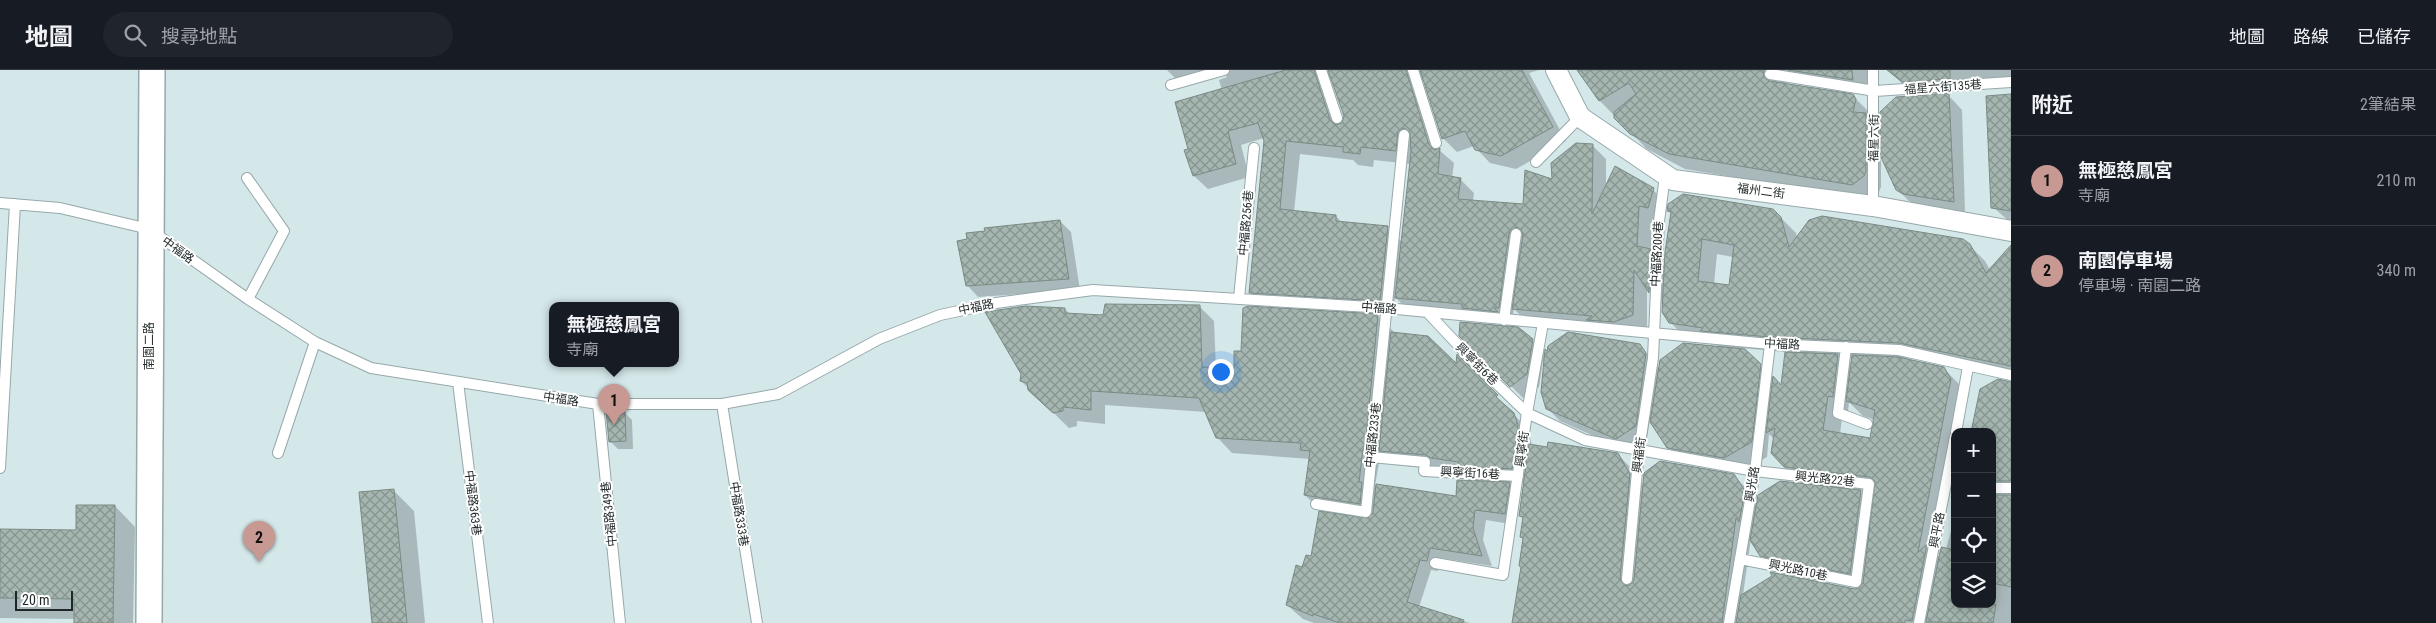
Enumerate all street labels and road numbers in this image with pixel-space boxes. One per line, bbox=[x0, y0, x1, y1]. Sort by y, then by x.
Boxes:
street label: 福星六街135巷 bbox=[1904, 77, 1982, 97]
street label: 福星六街 bbox=[1867, 114, 1881, 162]
street label: 福州二街 bbox=[1736, 181, 1786, 201]
street label: 中福路256巷 bbox=[1236, 190, 1256, 256]
street label: 中福路200巷 bbox=[1648, 221, 1666, 287]
street label: 中福路 bbox=[159, 234, 197, 266]
street label: 中福路 bbox=[957, 296, 995, 318]
street label: 中福路 bbox=[1360, 299, 1398, 317]
street label: 南園二路 bbox=[142, 322, 156, 370]
street label: 中福路 bbox=[1764, 336, 1800, 352]
street label: 興寧街6巷 bbox=[1453, 340, 1501, 388]
street label: 中福路 bbox=[542, 389, 580, 409]
street label: 中福路233巷 bbox=[1363, 402, 1383, 468]
street label: 興寧街 bbox=[1513, 430, 1531, 468]
street label: 興福街 bbox=[1630, 436, 1648, 474]
street label: 興寧街16巷 bbox=[1440, 464, 1500, 482]
street label: 興光路 bbox=[1742, 465, 1762, 503]
street label: 興光路22巷 bbox=[1795, 469, 1855, 489]
street label: 中福路363巷 bbox=[462, 470, 484, 536]
street label: 中福路333巷 bbox=[727, 480, 751, 548]
street label: 中福路349巷 bbox=[599, 481, 619, 547]
street label: 興平路 bbox=[1927, 511, 1947, 549]
street label: 興光路10巷 bbox=[1767, 557, 1829, 583]

